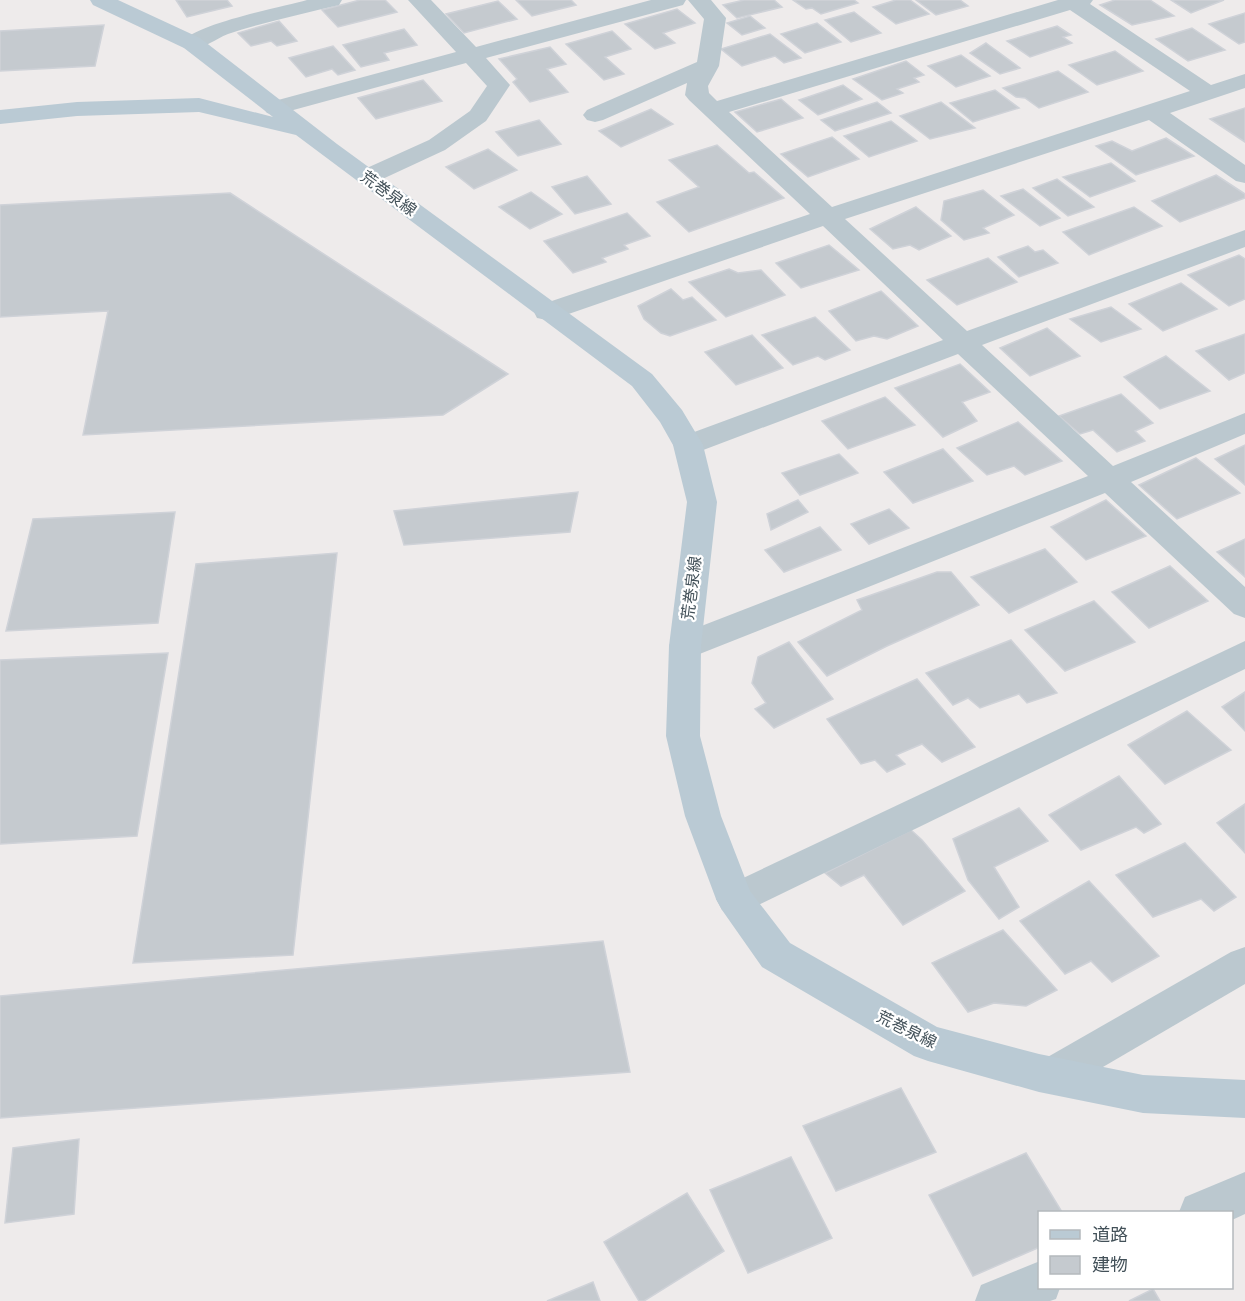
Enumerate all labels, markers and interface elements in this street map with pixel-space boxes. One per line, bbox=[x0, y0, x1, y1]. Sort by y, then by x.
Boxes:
street label: 荒巻泉線 bbox=[357, 166, 421, 220]
street label: 荒巻泉線 bbox=[677, 555, 705, 621]
street label: 荒巻泉線 bbox=[874, 1006, 940, 1052]
legend bbox=[1038, 1211, 1233, 1289]
text: 道路 bbox=[1092, 1223, 1128, 1246]
text: 建物 bbox=[1092, 1253, 1128, 1276]

